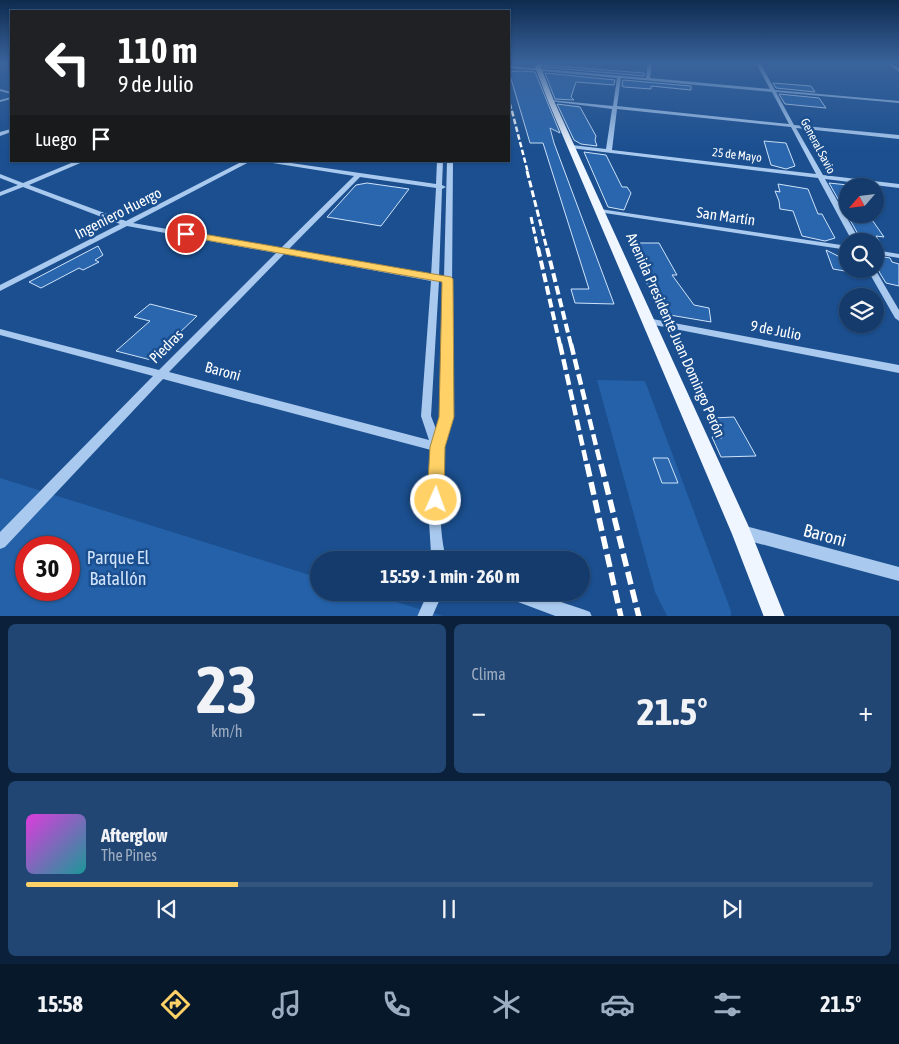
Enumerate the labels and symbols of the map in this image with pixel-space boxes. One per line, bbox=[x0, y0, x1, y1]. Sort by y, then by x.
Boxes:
street label: General Savio bbox=[798, 116, 839, 176]
street label: 25 de Mayo bbox=[711, 145, 763, 165]
north arrow bbox=[839, 178, 884, 222]
street label: Ingeniero Huergo bbox=[72, 184, 164, 242]
street label: San Martín bbox=[696, 203, 756, 229]
pin bbox=[165, 213, 207, 255]
street label: Avenida Presidente Juan Domingo Perón bbox=[623, 230, 729, 440]
street label: 9 de Julio bbox=[749, 317, 803, 343]
street label: Piedras bbox=[146, 326, 186, 366]
street label: Baroni bbox=[203, 358, 243, 384]
position arrow bbox=[409, 473, 461, 525]
street label: Baroni bbox=[801, 519, 849, 551]
speed limit sign: 30 bbox=[15, 536, 80, 601]
park label: Parque El Batallón bbox=[87, 547, 149, 589]

